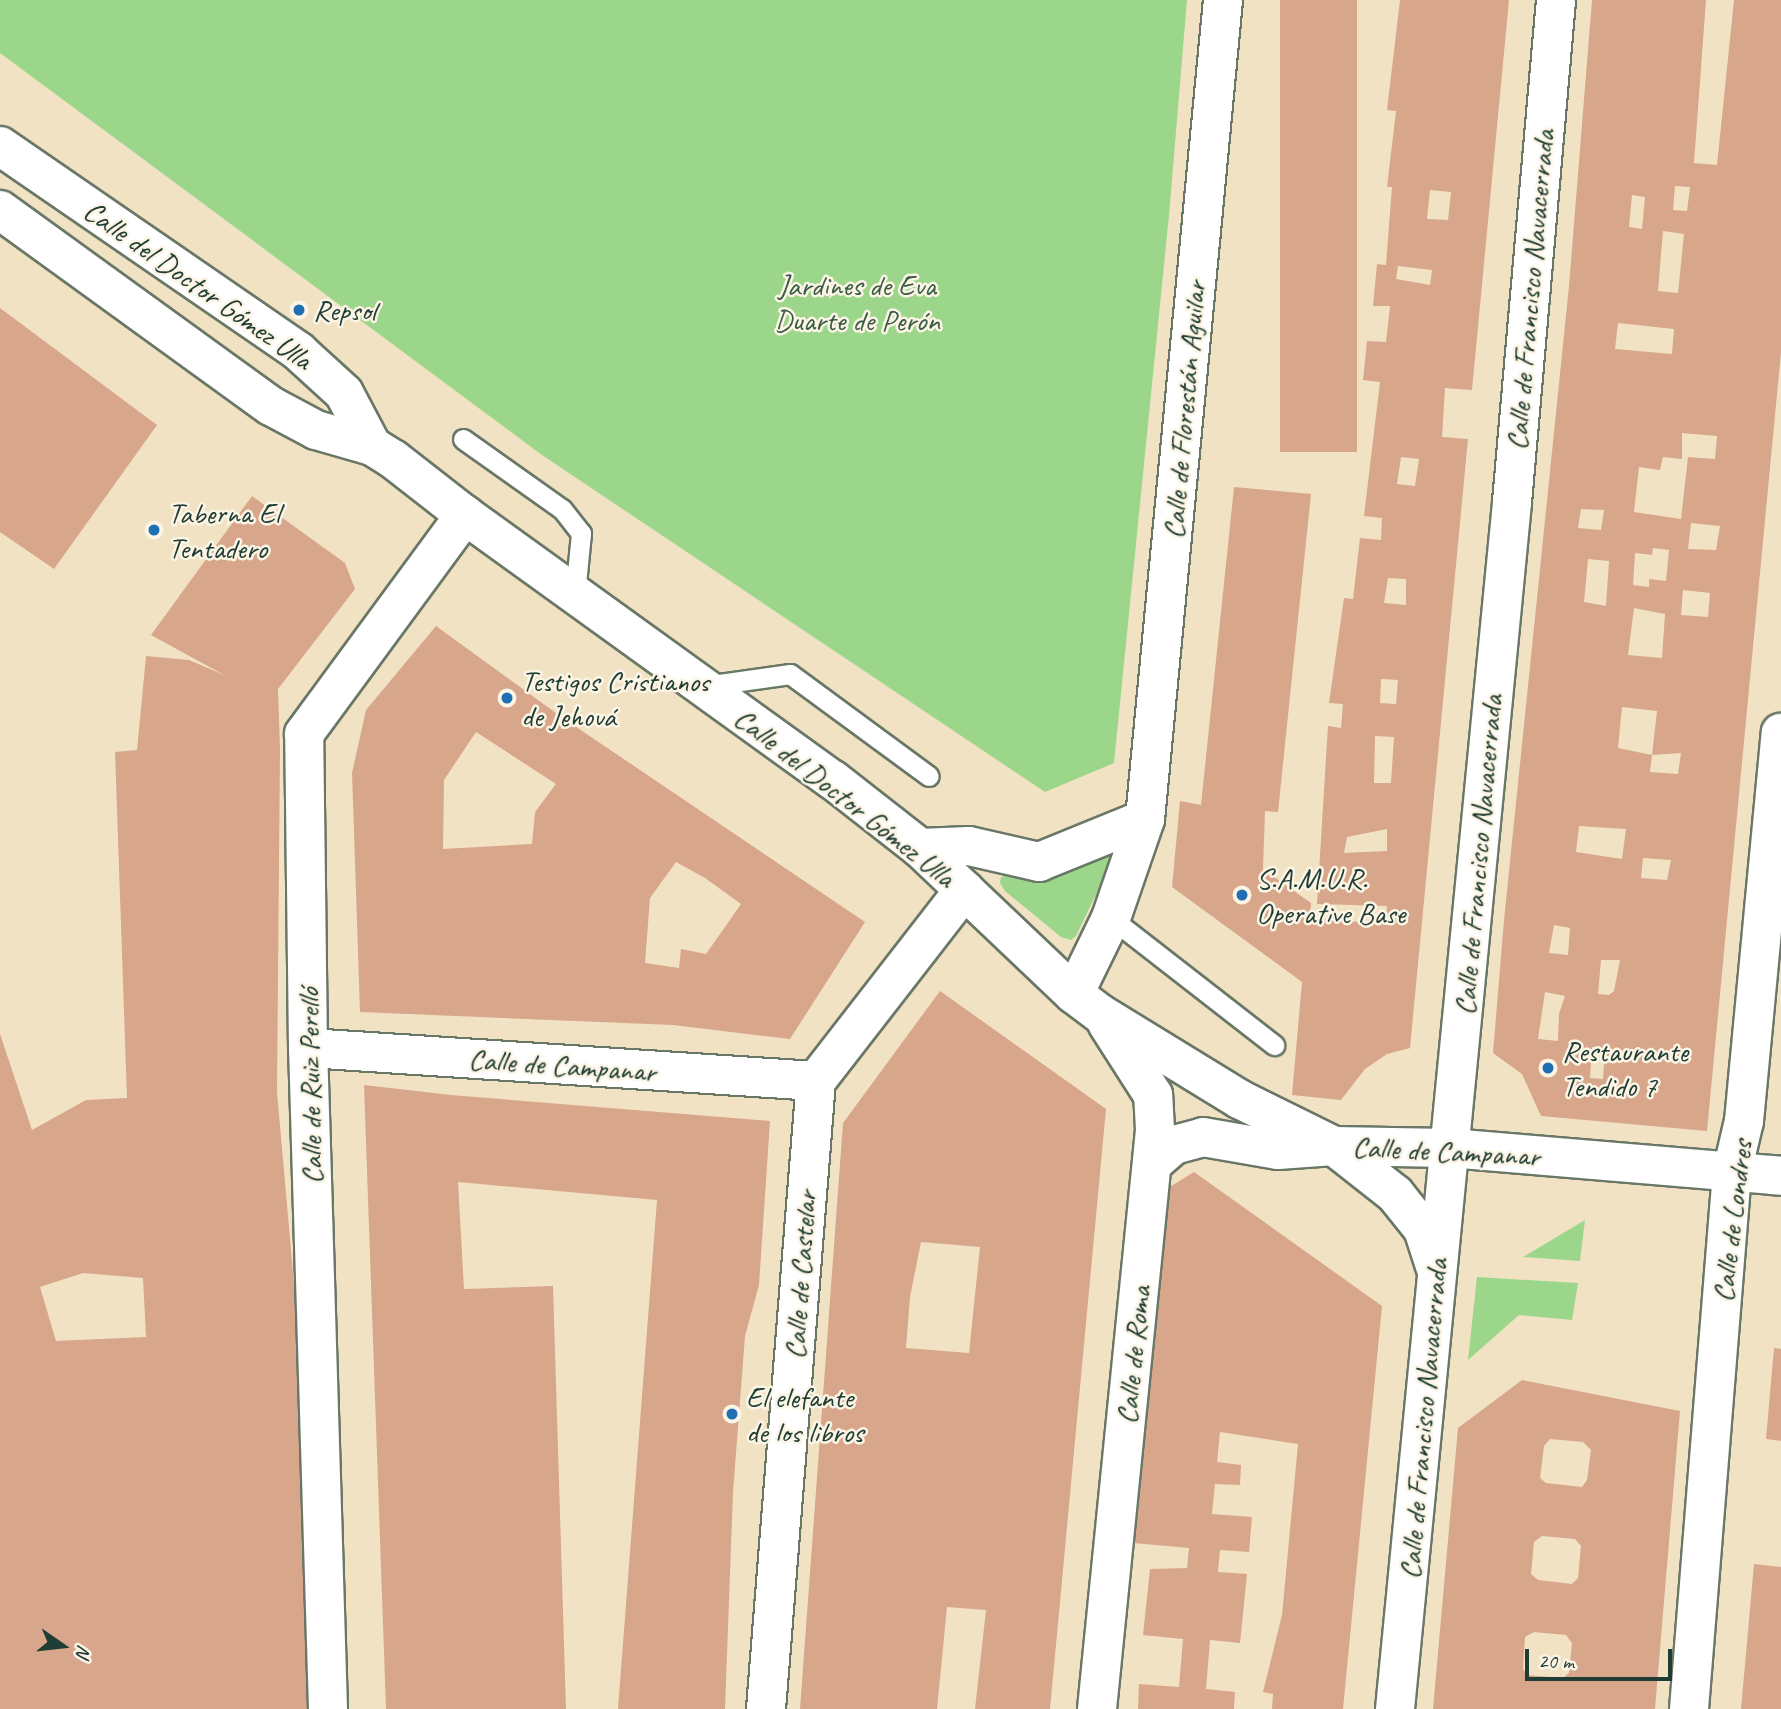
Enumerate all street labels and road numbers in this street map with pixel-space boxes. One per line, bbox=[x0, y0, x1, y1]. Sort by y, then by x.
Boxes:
street label: Calle de Francisco Navacerrada bbox=[1498, 129, 1562, 451]
street label: Calle del Doctor Gómez Ulla bbox=[76, 192, 320, 378]
street label: Calle de Florestán Aguilar bbox=[1155, 280, 1213, 540]
street label: Calle de Francisco Navacerrada bbox=[1446, 694, 1510, 1016]
street label: Calle del Doctor Gómez Ulla bbox=[726, 699, 964, 895]
street label: Calle de Ruiz Perelló bbox=[290, 988, 330, 1184]
street label: Calle de Campanar bbox=[467, 1041, 657, 1089]
street label: Calle de Campanar bbox=[1352, 1128, 1540, 1174]
street label: Calle de Londres bbox=[1704, 1138, 1760, 1304]
street label: Calle de Castelar bbox=[776, 1190, 824, 1360]
street label: Calle de Francisco Navacerrada bbox=[1391, 1258, 1455, 1580]
street label: Calle de Roma bbox=[1108, 1284, 1158, 1426]

